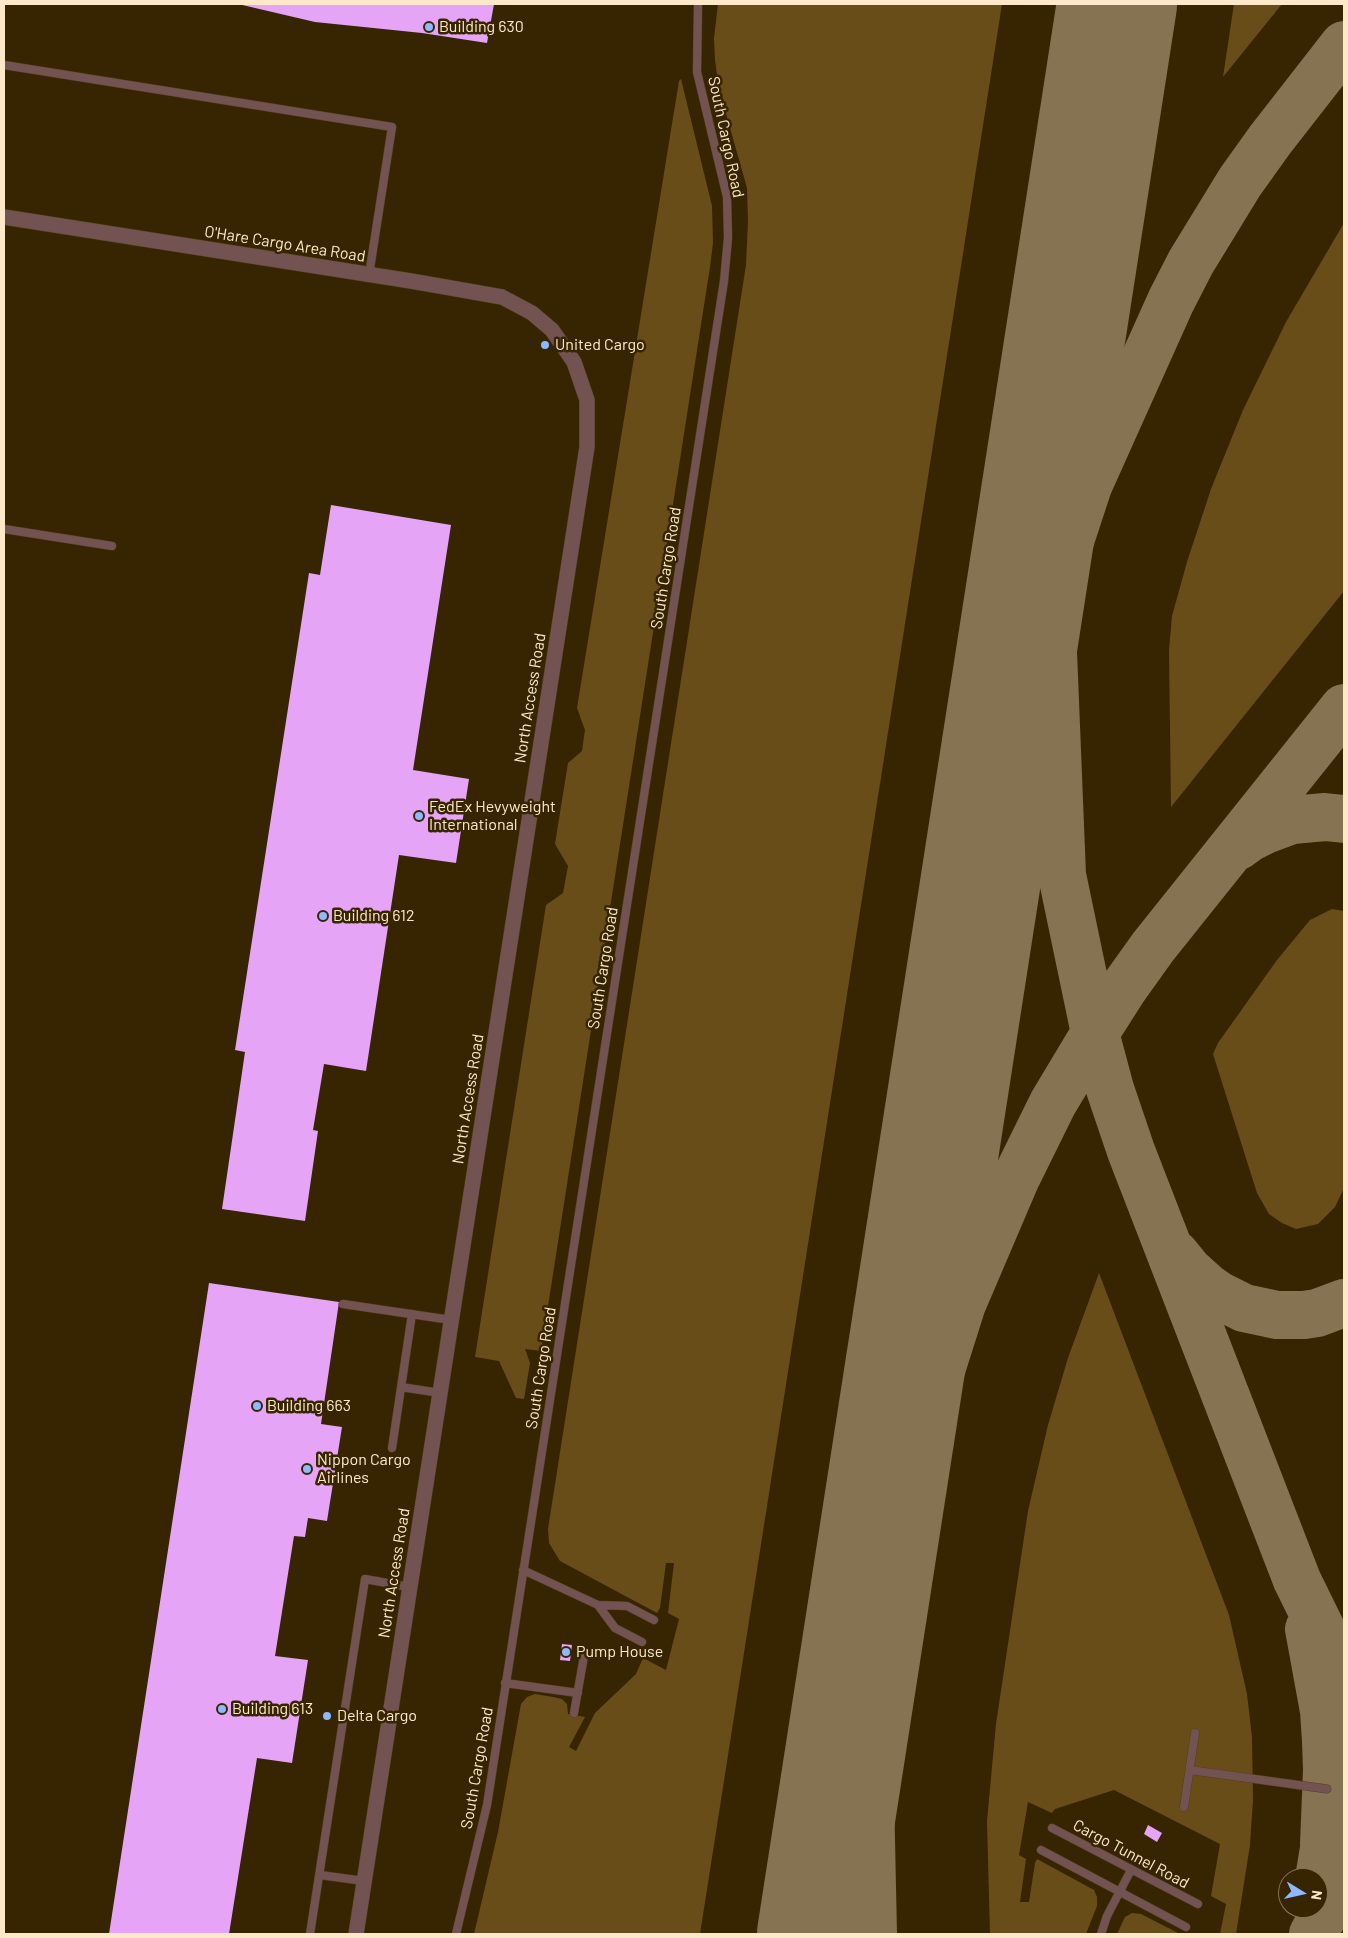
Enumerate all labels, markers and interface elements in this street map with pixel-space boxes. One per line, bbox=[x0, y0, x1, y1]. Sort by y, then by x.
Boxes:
place label: Building 630 bbox=[439, 17, 524, 37]
marker: Building 630 bbox=[423, 21, 435, 33]
street label: South Cargo Road bbox=[704, 75, 748, 199]
street label: O'Hare Cargo Area Road bbox=[203, 222, 367, 266]
place label: United Cargo bbox=[555, 335, 645, 355]
marker: United Cargo bbox=[539, 339, 551, 351]
street label: South Cargo Road bbox=[647, 505, 685, 631]
street label: North Access Road bbox=[510, 632, 550, 764]
place label: FedEx Hevyweight International bbox=[429, 797, 556, 835]
marker: FedEx Hevyweight International bbox=[413, 810, 425, 822]
street label: South Cargo Road bbox=[584, 905, 622, 1031]
place label: Building 612 bbox=[333, 906, 414, 926]
marker: Building 612 bbox=[317, 910, 329, 922]
street label: North Access Road bbox=[448, 1033, 488, 1165]
street label: South Cargo Road bbox=[522, 1305, 560, 1431]
place label: Building 663 bbox=[267, 1396, 351, 1416]
marker: Building 663 bbox=[251, 1400, 263, 1412]
place label: Nippon Cargo Airlines bbox=[317, 1450, 411, 1488]
marker: Nippon Cargo Airlines bbox=[301, 1463, 313, 1475]
street label: North Access Road bbox=[374, 1507, 414, 1639]
place label: Pump House bbox=[576, 1642, 663, 1662]
marker: Pump House bbox=[560, 1646, 572, 1658]
place label: Building 613 bbox=[232, 1699, 313, 1719]
marker: Building 613 bbox=[216, 1703, 228, 1715]
street label: South Cargo Road bbox=[457, 1705, 497, 1831]
place label: Delta Cargo bbox=[337, 1706, 417, 1726]
marker: Delta Cargo bbox=[321, 1710, 333, 1722]
street label: Cargo Tunnel Road bbox=[1070, 1815, 1192, 1893]
north arrow bbox=[1278, 1868, 1328, 1918]
text: N bbox=[1308, 1889, 1326, 1901]

